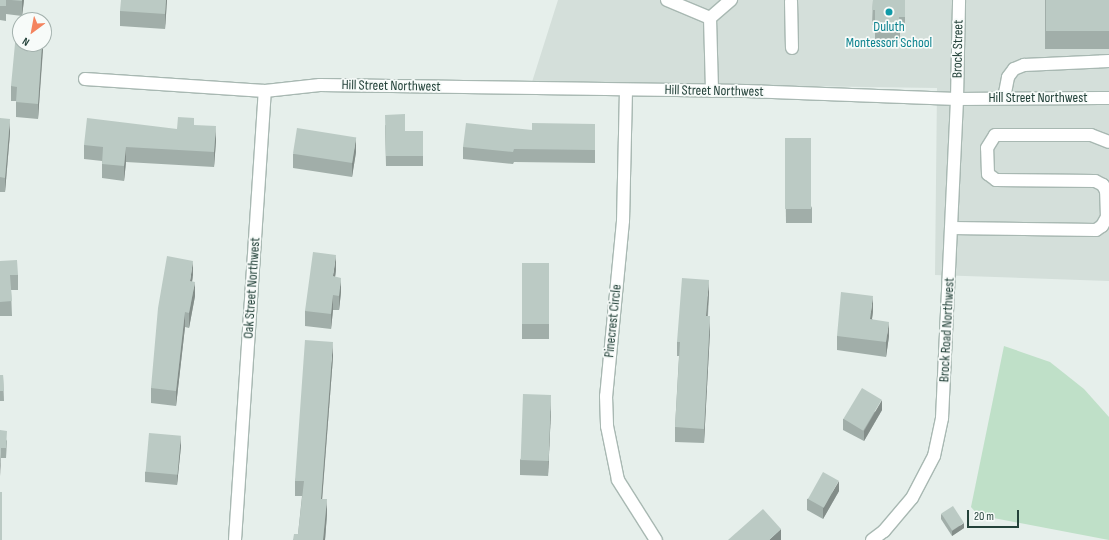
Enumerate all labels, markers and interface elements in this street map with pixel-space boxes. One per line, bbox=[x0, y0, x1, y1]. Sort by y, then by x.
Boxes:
marker: Duluth Montessori School bbox=[884, 7, 894, 17]
north arrow bbox=[12, 12, 52, 52]
place label: Duluth Montessori School bbox=[846, 19, 932, 52]
street label: Brock Street bbox=[949, 20, 967, 78]
text: N bbox=[20, 35, 32, 49]
street label: Hill Street Northwest bbox=[341, 77, 441, 95]
street label: Hill Street Northwest bbox=[664, 82, 764, 100]
street label: Hill Street Northwest bbox=[988, 90, 1088, 106]
street label: Oak Street Northwest bbox=[240, 237, 264, 339]
street label: Brock Road Northwest bbox=[936, 277, 958, 383]
street label: Pinecrest Circle bbox=[601, 284, 625, 358]
scale bar bbox=[969, 502, 1021, 528]
text: 20 m bbox=[974, 509, 994, 524]

